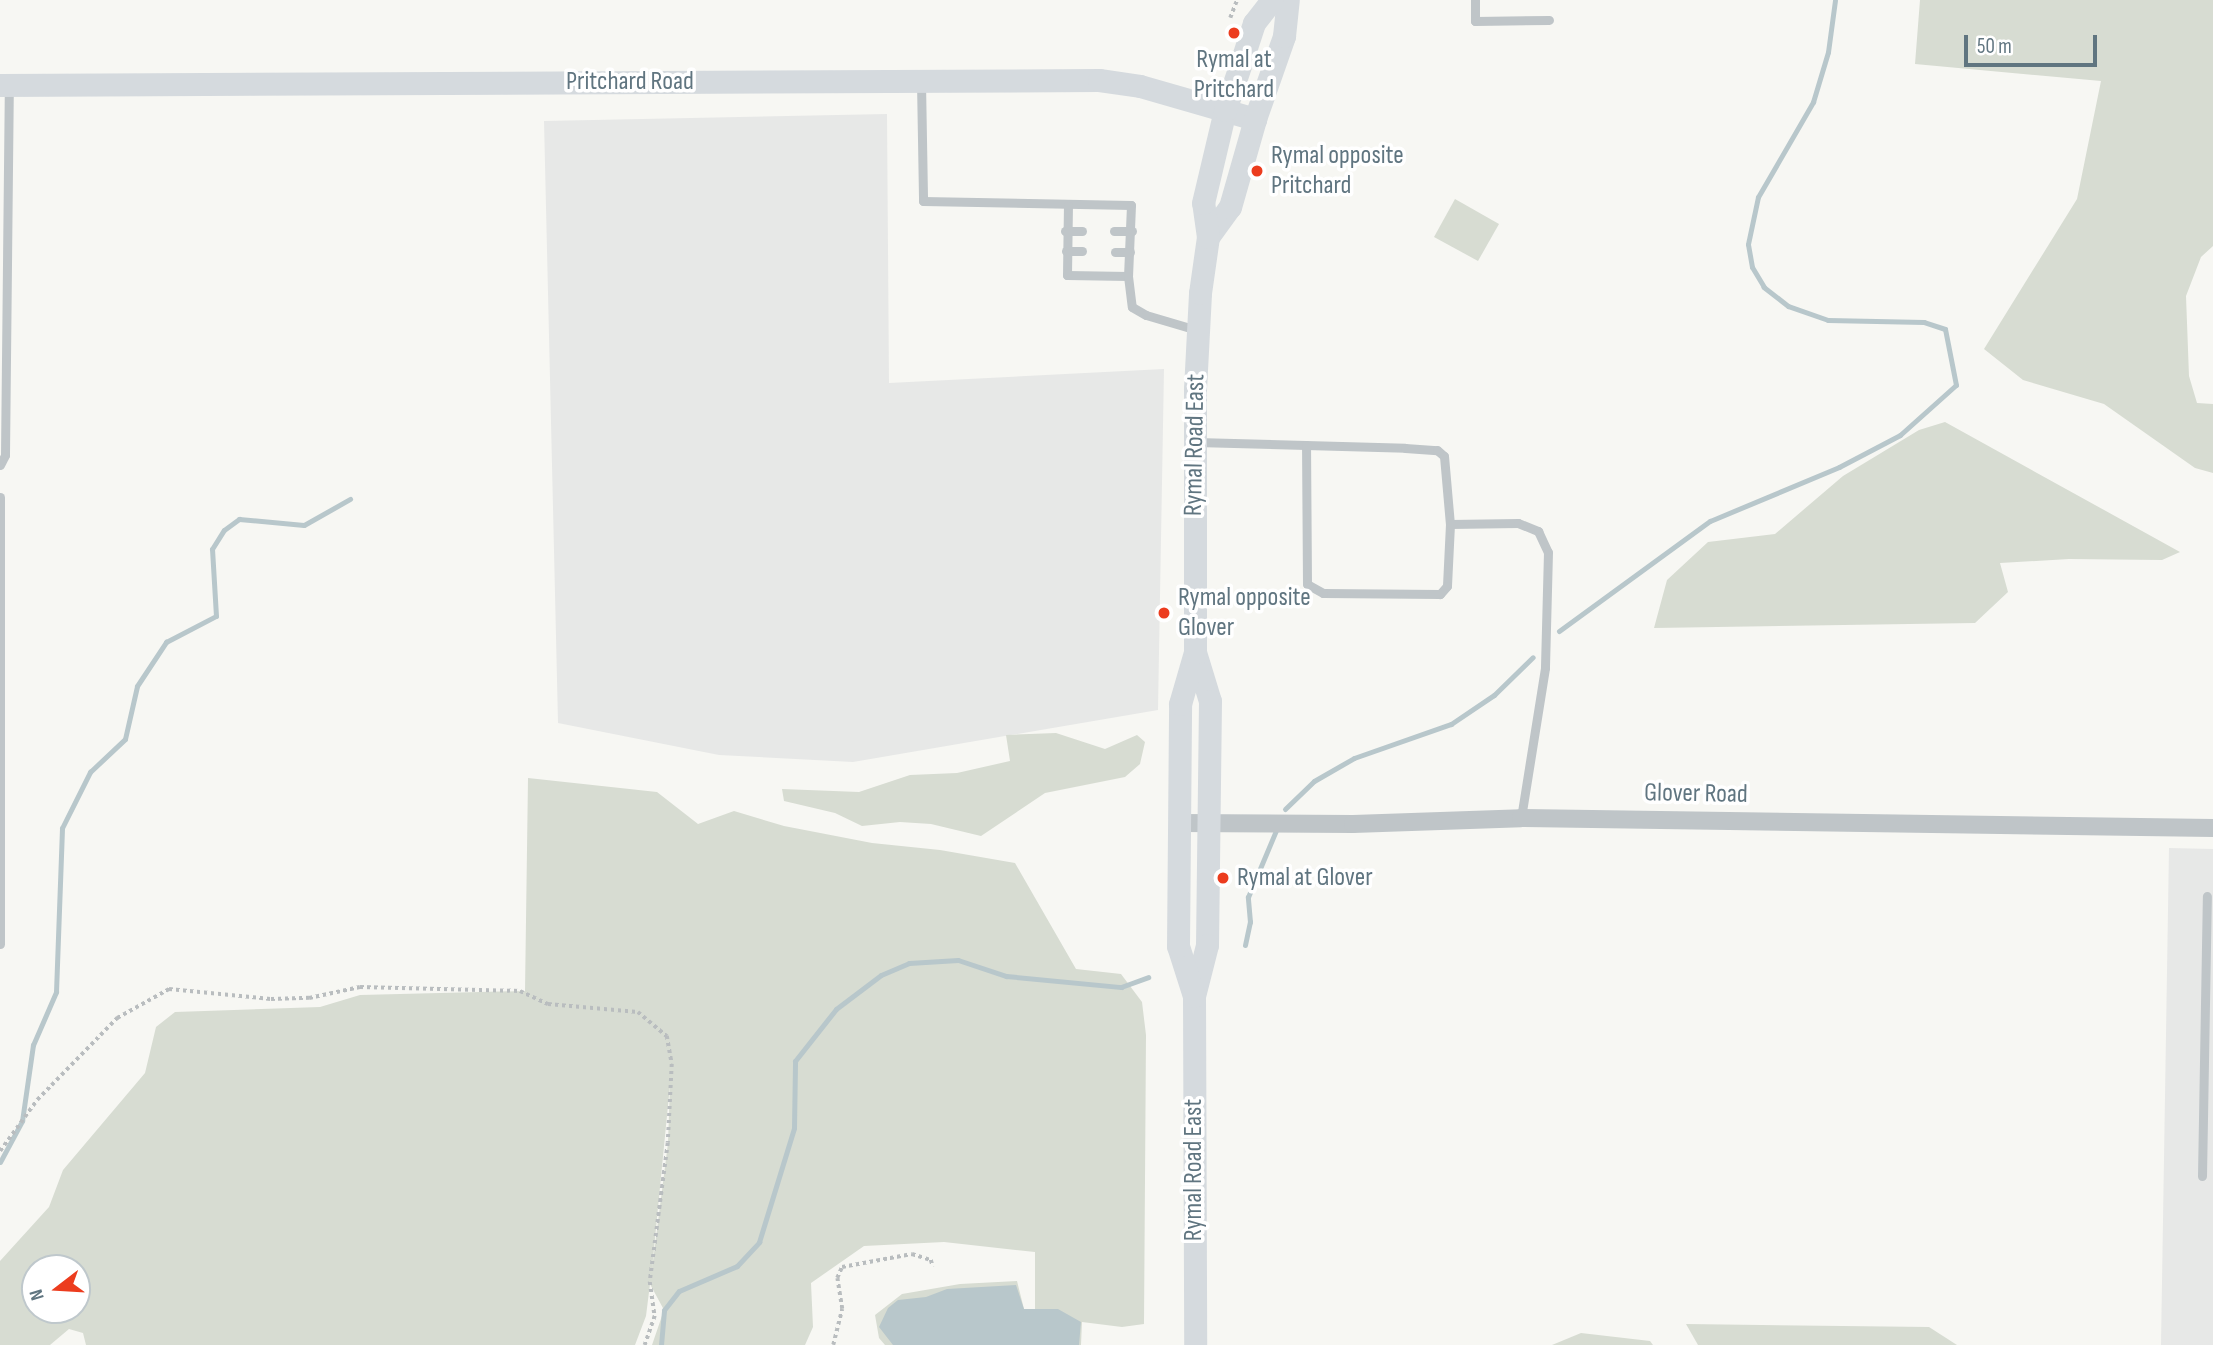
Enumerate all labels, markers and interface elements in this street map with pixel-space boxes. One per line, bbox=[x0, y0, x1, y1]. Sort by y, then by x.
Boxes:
scale bar bbox=[1968, 21, 2101, 65]
marker: Rymal at Pritchard bbox=[1226, 25, 1242, 41]
text: 50 m bbox=[1977, 34, 2012, 59]
place label: Rymal at Pritchard bbox=[1194, 44, 1274, 106]
street label: Pritchard Road bbox=[566, 66, 694, 98]
place label: Rymal opposite Pritchard bbox=[1271, 140, 1404, 202]
marker: Rymal opposite Pritchard bbox=[1249, 163, 1265, 179]
street label: Rymal Road East bbox=[1178, 374, 1212, 516]
place label: Rymal opposite Glover bbox=[1178, 582, 1311, 644]
marker: Rymal opposite Glover bbox=[1156, 605, 1172, 621]
street label: Glover Road bbox=[1644, 777, 1748, 811]
place label: Rymal at Glover bbox=[1237, 862, 1373, 894]
marker: Rymal at Glover bbox=[1215, 870, 1231, 886]
street label: Rymal Road East bbox=[1178, 1099, 1210, 1241]
north arrow bbox=[21, 1254, 91, 1324]
text: N bbox=[25, 1286, 50, 1303]

